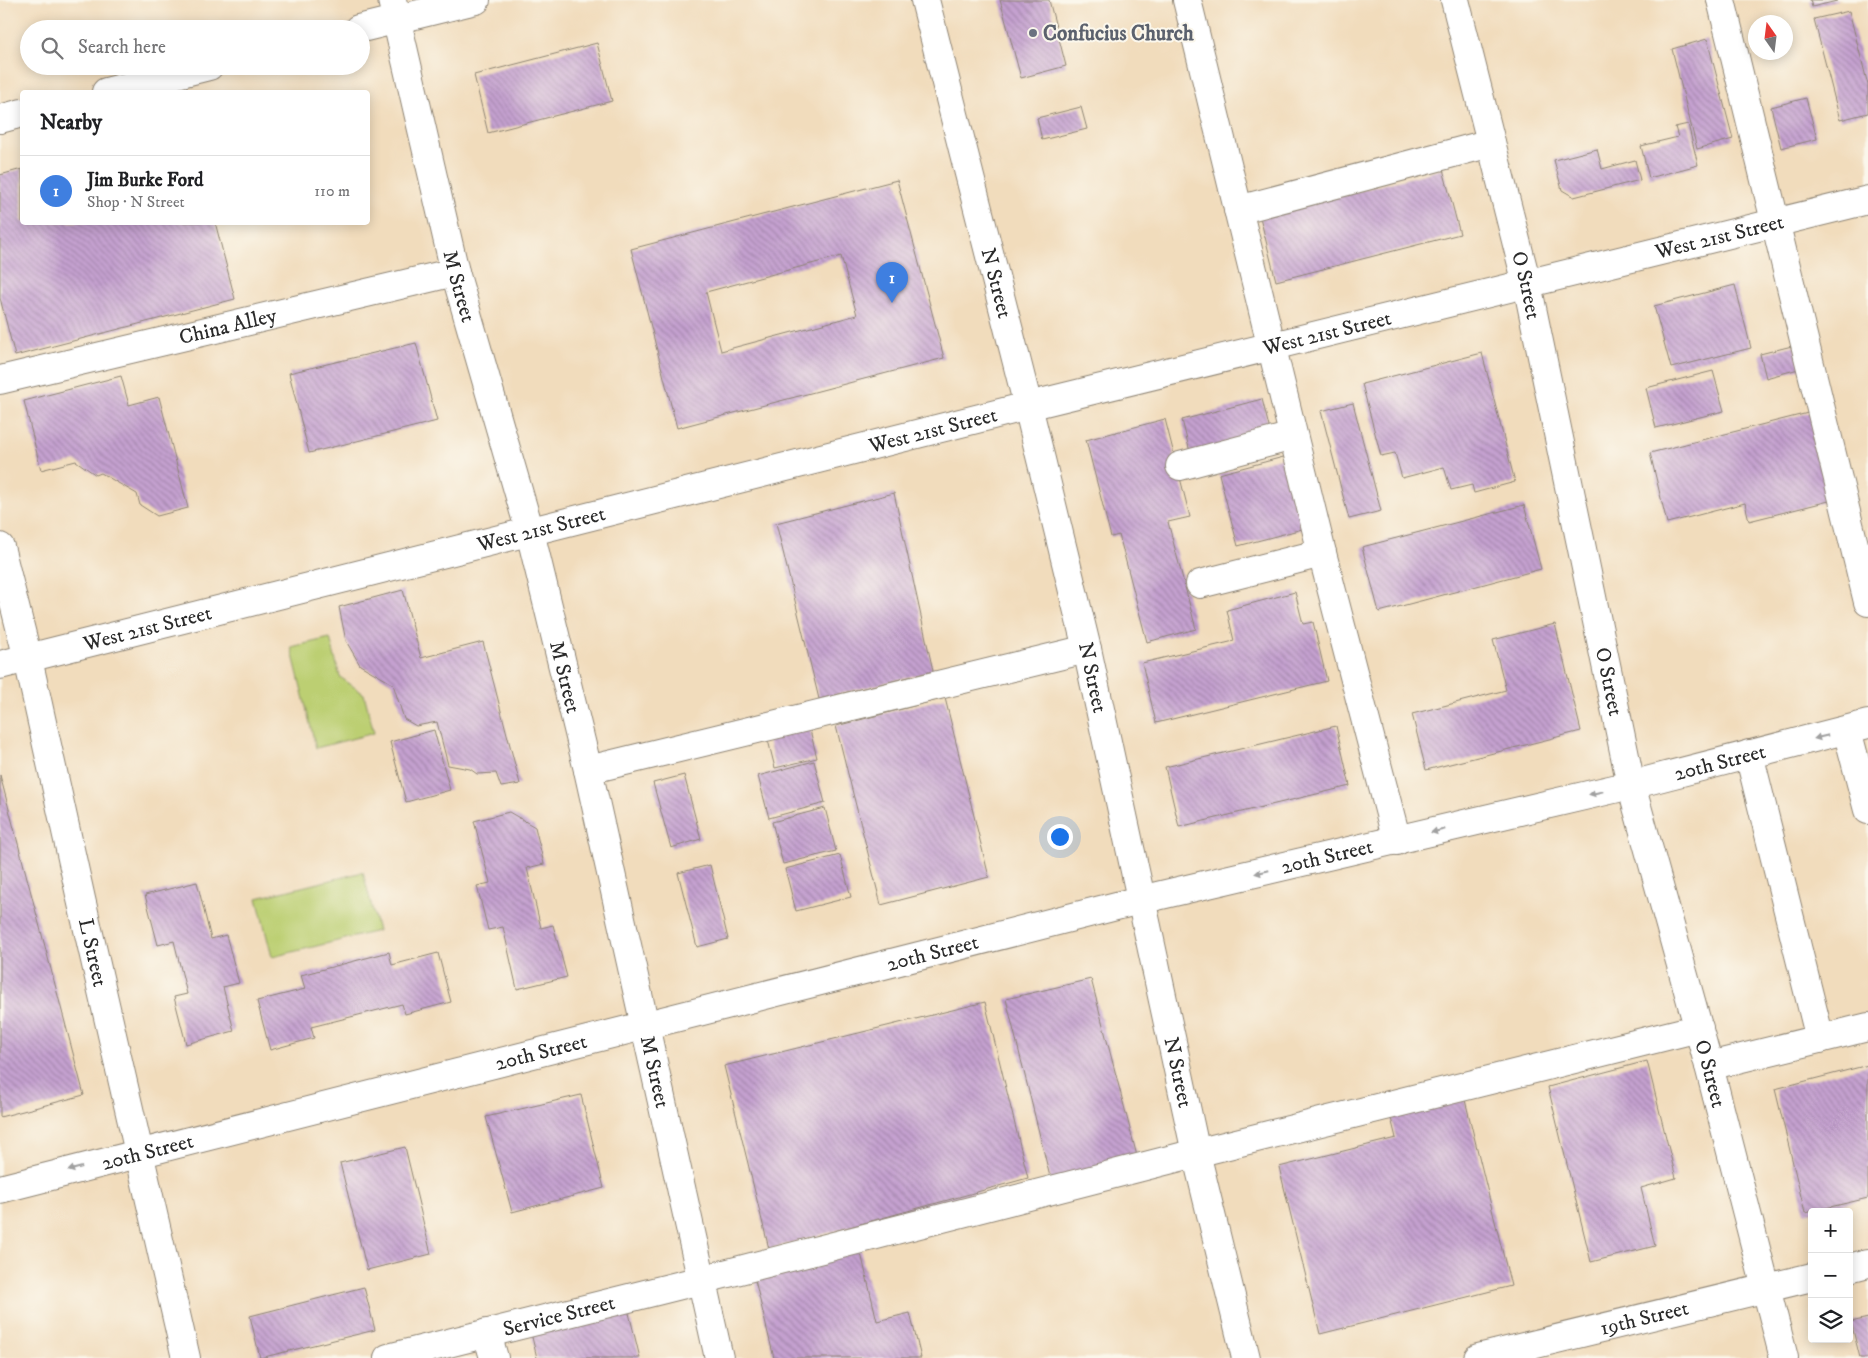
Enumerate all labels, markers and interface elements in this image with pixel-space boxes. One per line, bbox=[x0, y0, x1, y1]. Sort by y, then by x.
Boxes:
north arrow bbox=[1748, 15, 1793, 60]
search box bbox=[20, 20, 370, 75]
place label: Confucius Church bbox=[1043, 21, 1195, 47]
marker: Confucius Church bbox=[1027, 27, 1039, 39]
icon: search bbox=[38, 34, 66, 62]
text: Search here bbox=[78, 36, 166, 59]
text: Nearby bbox=[40, 110, 102, 136]
text: Jim Burke Ford bbox=[87, 169, 203, 192]
text: 1 bbox=[53, 181, 59, 201]
text: 110 m bbox=[314, 181, 350, 201]
text: Shop · N Street bbox=[87, 192, 185, 212]
street label: West 21st Street bbox=[1652, 209, 1787, 266]
street label: N Street bbox=[974, 245, 1017, 321]
street label: M Street bbox=[436, 248, 481, 326]
street label: O Street bbox=[1505, 249, 1546, 322]
pin: 1 bbox=[876, 262, 908, 303]
street label: China Alley bbox=[177, 303, 280, 351]
street label: West 21st Street bbox=[1259, 305, 1394, 362]
street label: West 21st Street bbox=[865, 402, 1000, 460]
street label: West 21st Street bbox=[474, 501, 608, 559]
street label: West 21st Street bbox=[80, 600, 215, 658]
street label: M Street bbox=[543, 638, 586, 716]
street label: N Street bbox=[1072, 640, 1112, 716]
street label: O Street bbox=[1589, 645, 1628, 718]
one-way arrow bbox=[1814, 733, 1829, 741]
street label: 20th Street bbox=[1671, 739, 1769, 787]
one-way arrow bbox=[1588, 789, 1603, 797]
your location bbox=[1047, 824, 1073, 850]
one-way arrow bbox=[1430, 827, 1445, 835]
street label: 20th Street bbox=[1279, 834, 1376, 881]
one-way arrow bbox=[1255, 868, 1270, 876]
street label: L Street bbox=[72, 916, 113, 990]
street label: 20th Street bbox=[884, 929, 982, 978]
street label: 20th Street bbox=[493, 1029, 590, 1077]
street label: M Street bbox=[634, 1033, 675, 1111]
street label: N Street bbox=[1157, 1035, 1198, 1110]
street label: O Street bbox=[1688, 1037, 1731, 1111]
street label: 20th Street bbox=[99, 1128, 196, 1177]
one-way arrow bbox=[67, 1166, 82, 1174]
map controls bbox=[1808, 1208, 1853, 1343]
button: + bbox=[1808, 1208, 1853, 1253]
button: − bbox=[1808, 1253, 1853, 1298]
street label: Service Street bbox=[500, 1290, 618, 1343]
street label: 19th Street bbox=[1598, 1295, 1692, 1342]
button: layers bbox=[1808, 1298, 1853, 1343]

